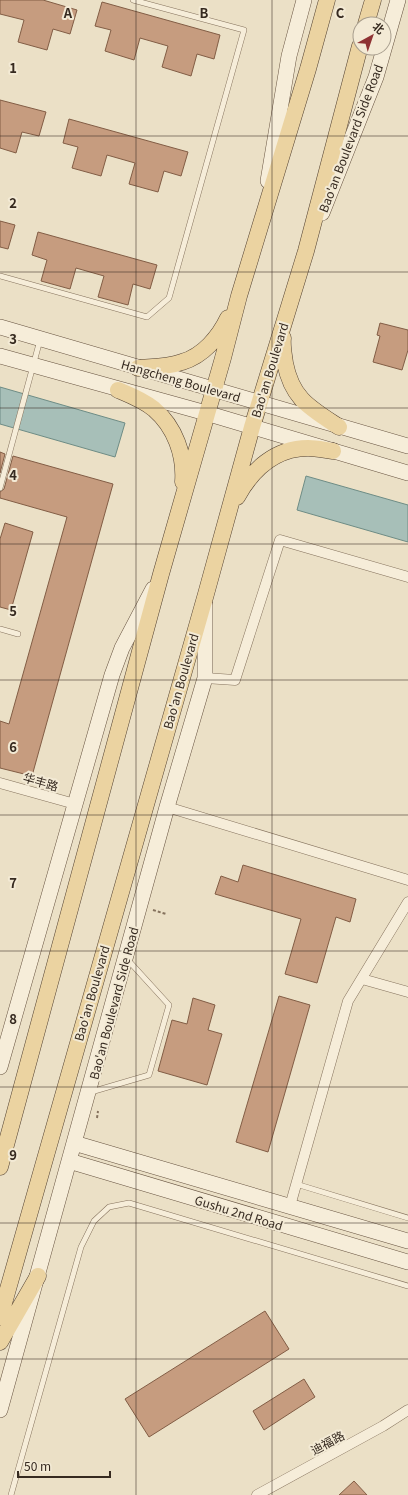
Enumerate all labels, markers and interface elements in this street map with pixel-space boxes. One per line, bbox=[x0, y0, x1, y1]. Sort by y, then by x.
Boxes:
text: A bbox=[63, 3, 73, 22]
text: B bbox=[200, 3, 209, 22]
text: C bbox=[336, 3, 345, 22]
north arrow bbox=[352, 16, 392, 56]
text: 北 bbox=[370, 18, 388, 37]
text: 1 bbox=[9, 58, 17, 77]
street label: Bao'an Boulevard Side Road bbox=[314, 62, 386, 214]
text: 2 bbox=[9, 193, 17, 212]
street label: Bao'an Boulevard bbox=[246, 320, 292, 420]
text: 3 bbox=[9, 329, 17, 348]
street label: Hangcheng Boulevard bbox=[119, 355, 243, 405]
text: 4 bbox=[9, 465, 17, 484]
text: 5 bbox=[9, 601, 17, 620]
street label: Bao'an Boulevard bbox=[158, 631, 202, 731]
text: 6 bbox=[9, 737, 17, 756]
street label: 华丰路 bbox=[21, 768, 61, 794]
text: 7 bbox=[9, 873, 17, 892]
street label: Bao'an Boulevard Side Road bbox=[84, 925, 142, 1081]
street label: Bao'an Boulevard bbox=[69, 943, 113, 1043]
text: 8 bbox=[9, 1009, 17, 1028]
text: 9 bbox=[9, 1145, 17, 1164]
street label: Gushu 2nd Road bbox=[193, 1191, 285, 1233]
street label: 迪福路 bbox=[307, 1426, 347, 1458]
scale bar bbox=[18, 1453, 110, 1479]
text: 50 m bbox=[24, 1457, 51, 1474]

